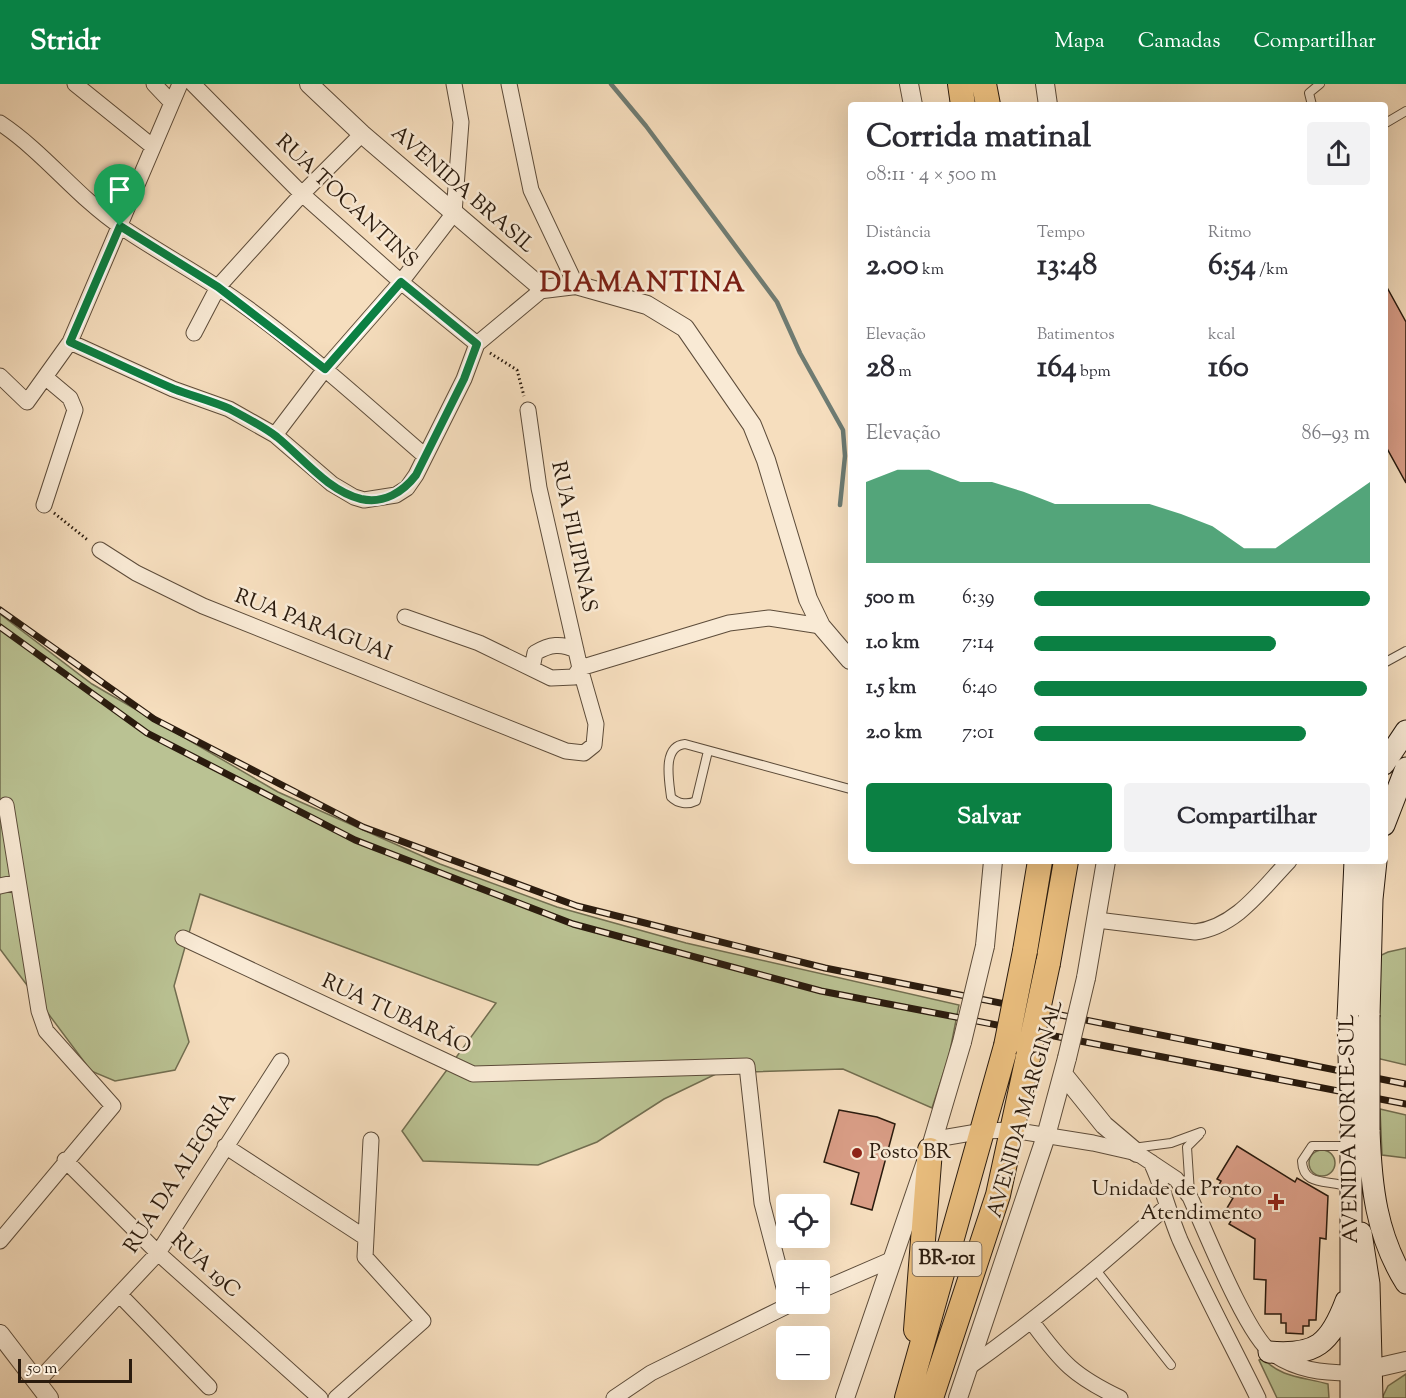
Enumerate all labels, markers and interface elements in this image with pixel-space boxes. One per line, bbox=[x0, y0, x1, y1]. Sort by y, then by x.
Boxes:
text: Stridr bbox=[30, 22, 101, 62]
text: Mapa bbox=[1055, 27, 1105, 57]
text: Camadas bbox=[1138, 27, 1221, 57]
text: Compartilhar bbox=[1254, 27, 1376, 57]
text: Corrida matinal bbox=[866, 114, 1091, 162]
street label: AVENIDA BRASIL bbox=[384, 119, 541, 261]
button: share bbox=[1307, 122, 1370, 185]
street label: RUA TOCANTINS bbox=[268, 128, 424, 276]
text: 08:11 · 4 × 500 m bbox=[866, 161, 997, 190]
pin bbox=[94, 164, 145, 226]
icon: arrive bbox=[103, 173, 136, 206]
text: Distância bbox=[866, 222, 931, 245]
text: Tempo bbox=[1037, 222, 1085, 245]
text: Ritmo bbox=[1208, 222, 1251, 245]
text: 2.00 bbox=[866, 245, 919, 288]
text: 13:48 bbox=[1037, 245, 1097, 288]
text: 6:54 bbox=[1208, 245, 1256, 288]
text: km bbox=[919, 259, 944, 282]
text: /km bbox=[1256, 259, 1288, 282]
district label: DIAMANTINA bbox=[540, 265, 746, 304]
text: Elevação bbox=[866, 324, 926, 347]
text: Batimentos bbox=[1037, 324, 1115, 347]
text: kcal bbox=[1208, 324, 1236, 347]
text: 28 bbox=[866, 347, 895, 390]
text: 164 bbox=[1037, 347, 1077, 390]
text: 160 bbox=[1208, 347, 1249, 390]
text: m bbox=[895, 361, 912, 384]
text: bpm bbox=[1077, 361, 1111, 384]
text: Elevação bbox=[866, 420, 941, 449]
text: 86–93 m bbox=[1301, 420, 1370, 449]
street label: RUA FILIPINAS bbox=[542, 459, 604, 615]
street label: RUA PARAGUAI bbox=[230, 582, 396, 670]
text: 500 m bbox=[866, 584, 915, 613]
text: 6:39 bbox=[962, 584, 995, 613]
text: 1.0 km bbox=[866, 629, 920, 658]
text: 7:14 bbox=[962, 629, 994, 658]
text: 1.5 km bbox=[866, 674, 916, 703]
text: 6:40 bbox=[962, 674, 997, 703]
text: 2.0 km bbox=[866, 719, 922, 748]
text: 7:01 bbox=[962, 719, 994, 748]
button: Salvar bbox=[866, 783, 1112, 852]
button: Compartilhar bbox=[1124, 783, 1370, 852]
street label: RUA TUBARÃO bbox=[316, 967, 476, 1063]
street label: AVENIDA MARGINAL bbox=[980, 996, 1072, 1222]
street label: AVENIDA NORTE-SUL bbox=[1333, 1014, 1367, 1244]
street label: RUA DA ALEGRIA bbox=[118, 1086, 244, 1260]
place label: Posto BR bbox=[869, 1138, 951, 1168]
marker: Posto BR bbox=[850, 1146, 864, 1160]
place label: Unidade de Pronto Atendimento bbox=[1092, 1175, 1262, 1229]
marker: Unidade de Pronto Atendimento bbox=[1267, 1193, 1285, 1211]
map controls bbox=[776, 1194, 830, 1380]
button: locate bbox=[776, 1194, 830, 1248]
street label: RUA 19C bbox=[163, 1226, 247, 1306]
road number: BR-101 bbox=[912, 1242, 982, 1276]
button: + bbox=[776, 1260, 830, 1314]
button: − bbox=[776, 1326, 830, 1380]
scale bar bbox=[18, 1356, 132, 1384]
text: 50 m bbox=[27, 1358, 58, 1381]

